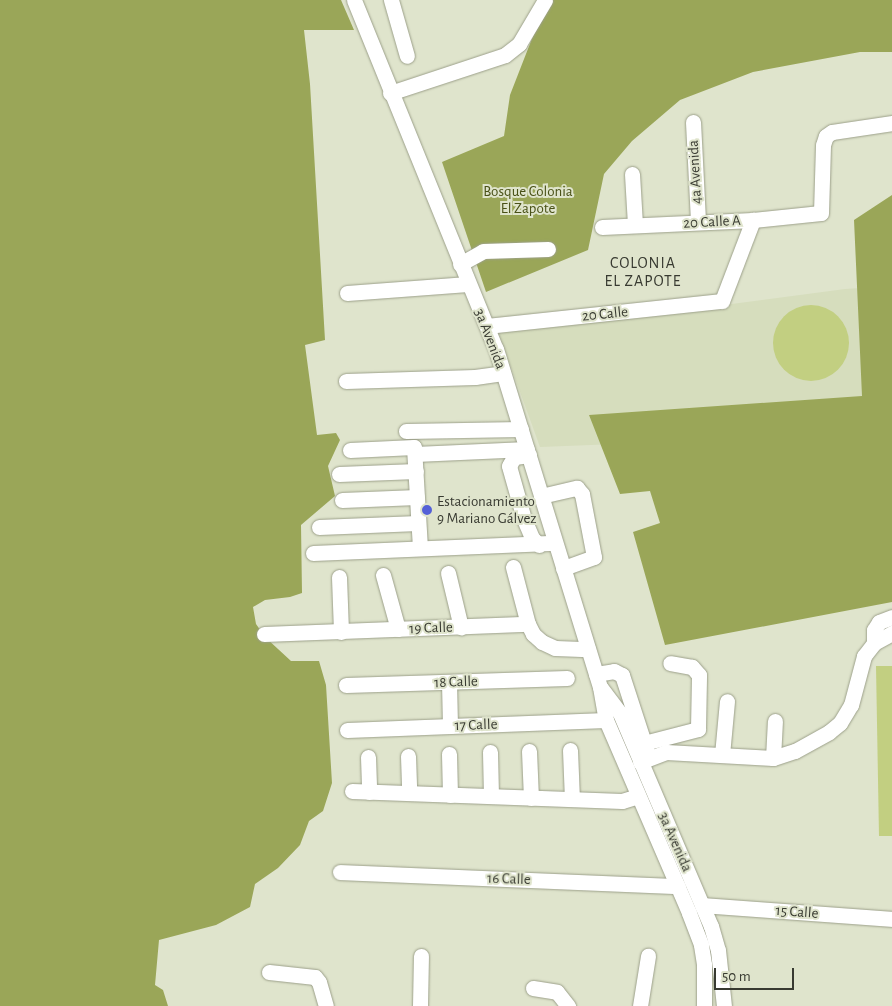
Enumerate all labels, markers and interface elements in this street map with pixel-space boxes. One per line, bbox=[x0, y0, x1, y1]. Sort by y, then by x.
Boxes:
street label: 4a Avenida bbox=[684, 140, 706, 204]
park label: Bosque Colonia El Zapote bbox=[483, 182, 573, 217]
street label: 20 Calle A bbox=[683, 212, 741, 232]
district label: COLONIA EL ZAPOTE bbox=[603, 253, 683, 291]
street label: 20 Calle bbox=[581, 303, 629, 325]
street label: 3a Avenida bbox=[470, 306, 510, 372]
place label: Estacionamiento 9 Mariano Gálvez bbox=[437, 492, 537, 527]
marker: Estacionamiento 9 Mariano Gálvez bbox=[421, 504, 433, 516]
street label: 19 Calle bbox=[409, 618, 453, 638]
street label: 18 Calle bbox=[434, 672, 478, 692]
street label: 17 Calle bbox=[454, 715, 498, 735]
street label: 3a Avenida bbox=[654, 810, 696, 874]
street label: 16 Calle bbox=[487, 869, 531, 889]
street label: 15 Calle bbox=[775, 902, 819, 922]
scale bar bbox=[717, 958, 797, 990]
text: 50 m bbox=[722, 969, 751, 984]

